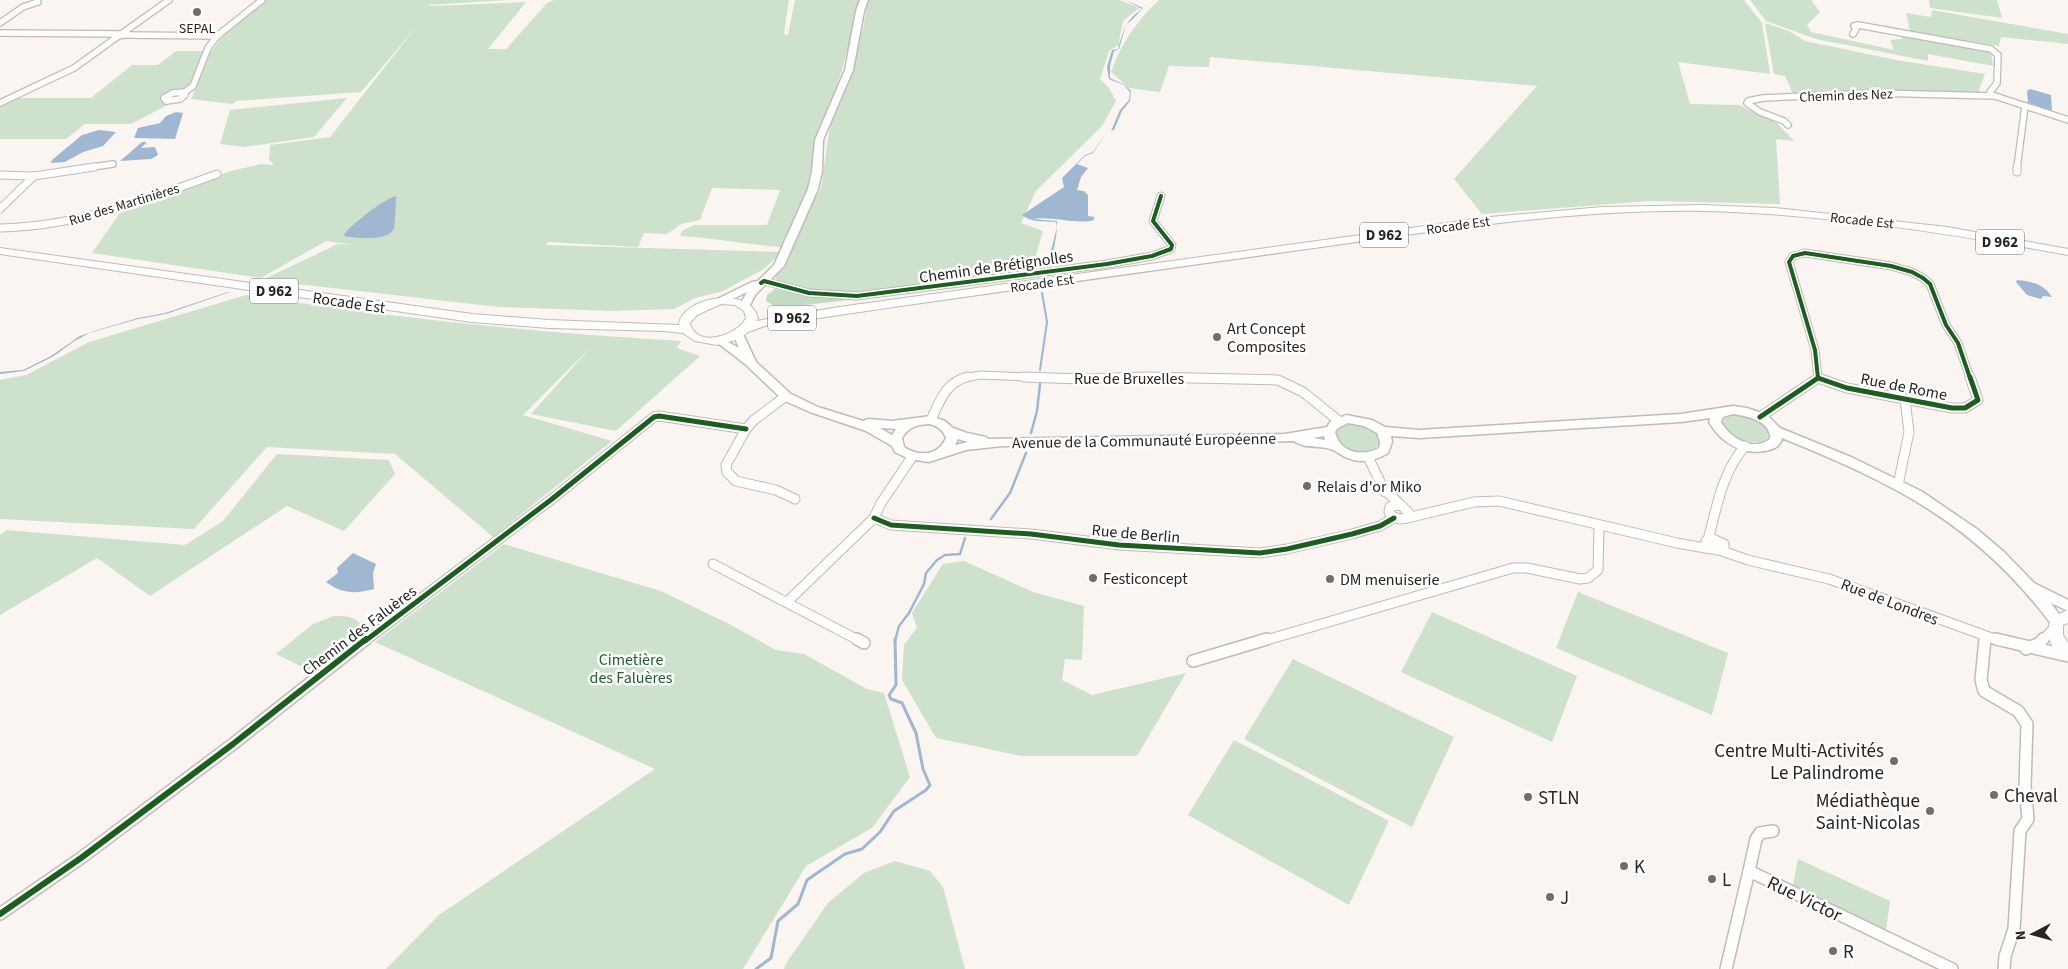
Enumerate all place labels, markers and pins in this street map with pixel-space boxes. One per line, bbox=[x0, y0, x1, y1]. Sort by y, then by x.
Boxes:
marker: SEPAL bbox=[191, 6, 203, 18]
place label: SEPAL bbox=[179, 19, 215, 39]
place label: Art Concept Composites bbox=[1227, 318, 1306, 358]
marker: Art Concept Composites bbox=[1211, 331, 1223, 343]
place label: Relais d'or Miko bbox=[1317, 476, 1422, 498]
marker: Relais d'or Miko bbox=[1301, 480, 1313, 492]
place label: Festiconcept bbox=[1103, 568, 1188, 590]
place label: DM menuiserie bbox=[1340, 569, 1439, 591]
marker: Festiconcept bbox=[1087, 572, 1099, 584]
marker: DM menuiserie bbox=[1324, 573, 1336, 585]
place label: Centre Multi-Activités Le Palindrome bbox=[1714, 738, 1884, 787]
marker: Centre Multi-Activités Le Palindrome bbox=[1888, 755, 1900, 767]
place label: Cheval bbox=[2004, 783, 2058, 810]
place label: STLN bbox=[1538, 785, 1579, 812]
place label: Médiathèque Saint-Nicolas bbox=[1815, 788, 1920, 837]
marker: Cheval bbox=[1988, 789, 2000, 801]
marker: STLN bbox=[1522, 791, 1534, 803]
marker: Médiathèque Saint-Nicolas bbox=[1924, 805, 1936, 817]
place label: K bbox=[1634, 854, 1645, 881]
marker: K bbox=[1618, 860, 1630, 872]
place label: L bbox=[1722, 867, 1731, 894]
marker: L bbox=[1706, 873, 1718, 885]
place label: J bbox=[1560, 885, 1569, 912]
marker: J bbox=[1544, 891, 1556, 903]
place label: R bbox=[1843, 939, 1854, 966]
marker: R bbox=[1827, 945, 1839, 957]

